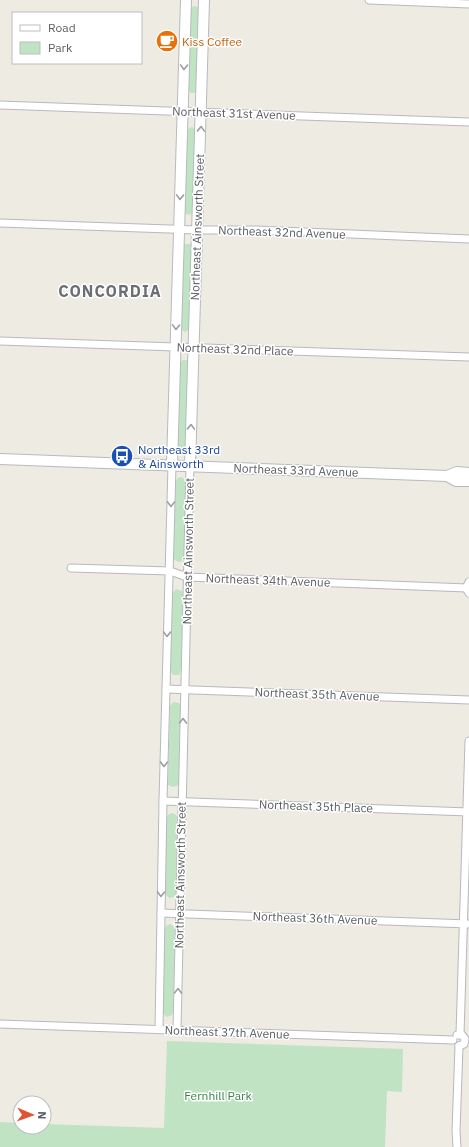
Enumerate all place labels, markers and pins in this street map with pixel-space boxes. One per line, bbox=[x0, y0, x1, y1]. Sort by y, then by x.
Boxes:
cafe icon: Kiss Coffee bbox=[154, 28, 180, 54]
place label: Kiss Coffee bbox=[182, 34, 242, 49]
place label: Northeast 33rd & Ainsworth bbox=[138, 442, 220, 471]
bus stop icon: Northeast 33rd & Ainsworth bbox=[109, 443, 135, 469]

